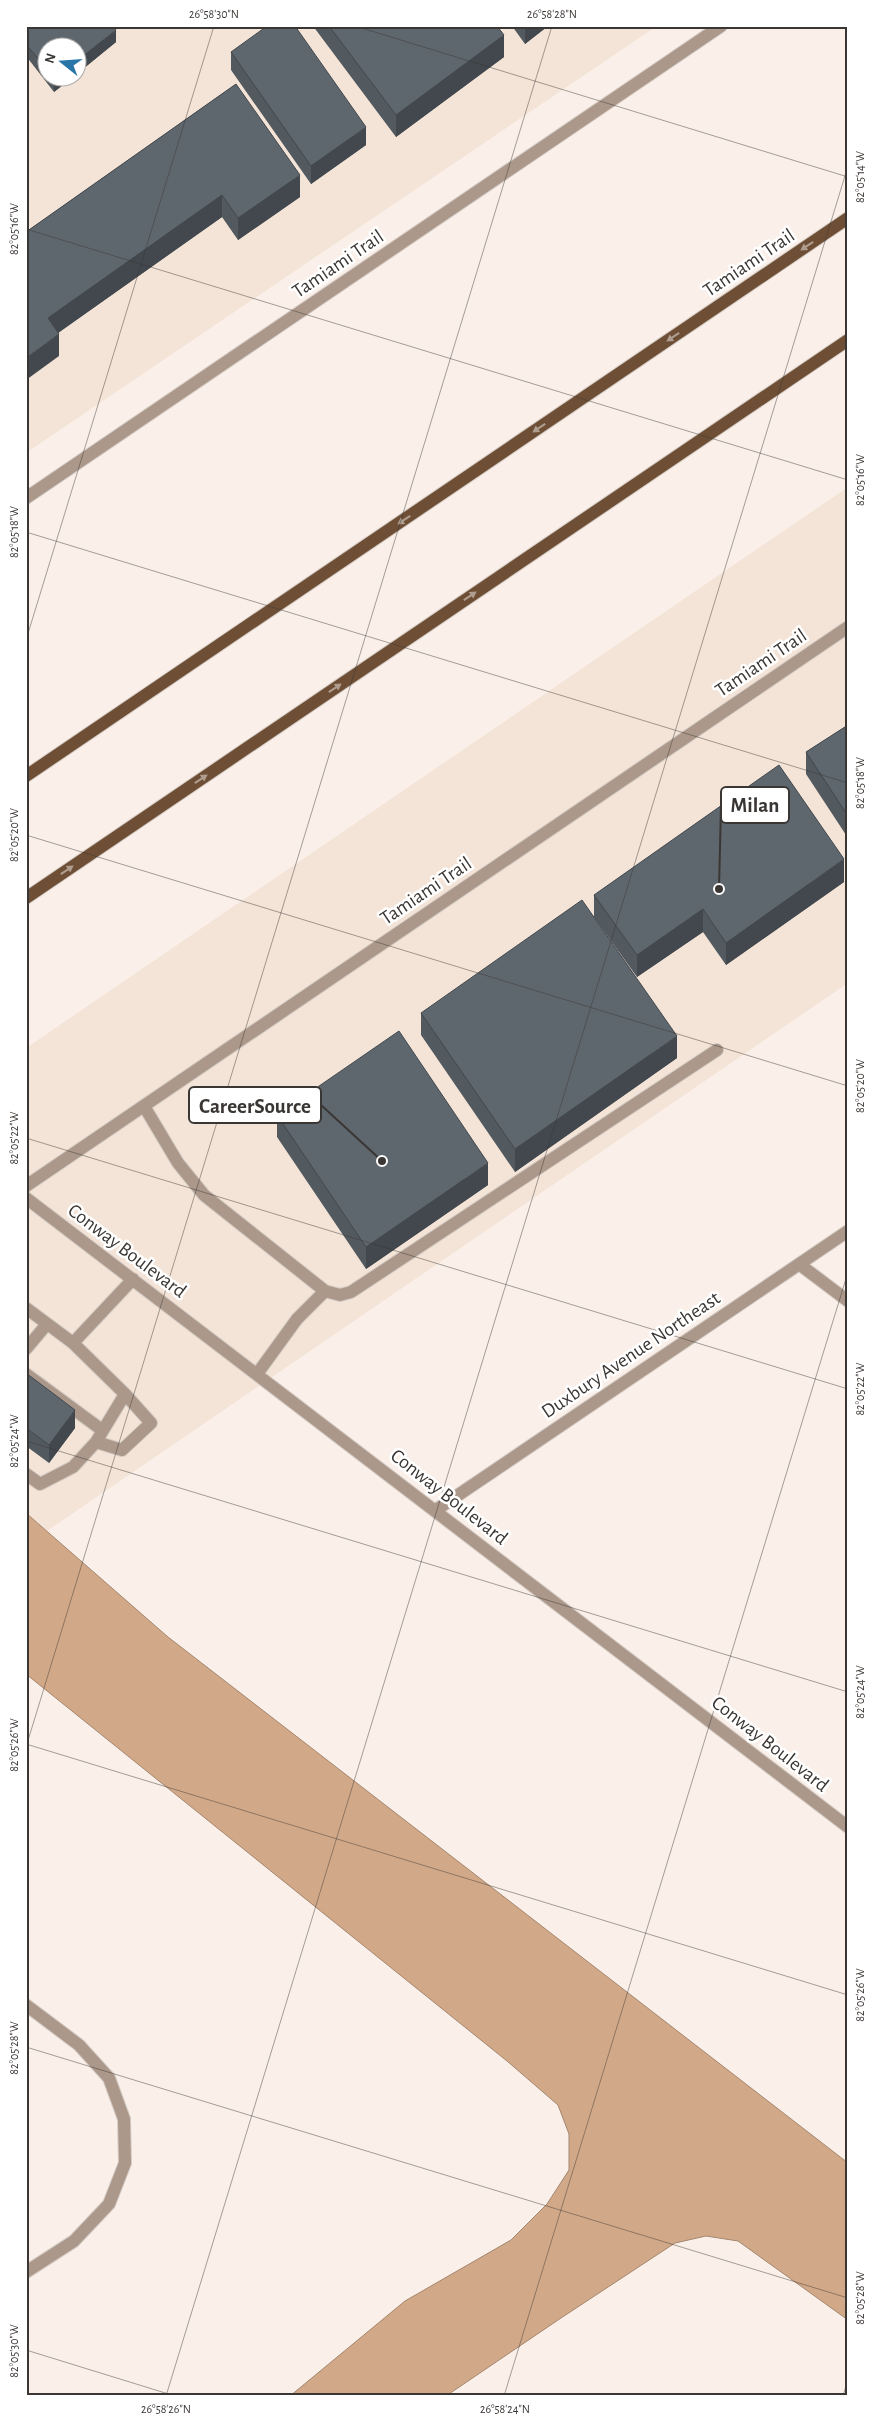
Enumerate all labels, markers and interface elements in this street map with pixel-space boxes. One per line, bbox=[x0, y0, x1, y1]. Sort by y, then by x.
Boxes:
text: 26°58'30"N bbox=[189, 8, 239, 20]
text: 26°58'28"N bbox=[527, 8, 577, 20]
north arrow bbox=[38, 38, 88, 88]
text: N bbox=[42, 52, 59, 65]
text: 82°05'14"W bbox=[854, 151, 866, 203]
text: 82°05'16"W bbox=[8, 203, 20, 255]
street label: Tamiami Trail bbox=[700, 225, 798, 301]
street label: Tamiami Trail bbox=[289, 226, 387, 302]
one-way arrow bbox=[801, 241, 814, 251]
one-way arrow bbox=[666, 332, 680, 342]
one-way arrow bbox=[532, 423, 545, 433]
text: 82°05'16"W bbox=[854, 454, 866, 506]
text: 82°05'18"W bbox=[8, 506, 20, 558]
one-way arrow bbox=[397, 515, 411, 525]
one-way arrow bbox=[463, 592, 477, 601]
street label: Tamiami Trail bbox=[712, 625, 810, 701]
one-way arrow bbox=[329, 683, 342, 693]
text: 82°05'18"W bbox=[854, 757, 866, 809]
one-way arrow bbox=[194, 774, 208, 784]
callout: Milan bbox=[721, 787, 789, 823]
text: Milan bbox=[731, 795, 779, 816]
text: 82°05'20"W bbox=[8, 808, 20, 862]
street label: Tamiami Trail bbox=[377, 853, 475, 929]
one-way arrow bbox=[60, 865, 73, 875]
text: 82°05'20"W bbox=[854, 1059, 866, 1113]
callout: CareerSource bbox=[189, 1087, 321, 1123]
text: CareerSource bbox=[199, 1096, 311, 1117]
text: 82°05'22"W bbox=[8, 1111, 20, 1165]
street label: Conway Boulevard bbox=[64, 1200, 190, 1302]
street label: Duxbury Avenue Northeast bbox=[538, 1287, 724, 1422]
text: 82°05'22"W bbox=[854, 1362, 866, 1416]
text: 82°05'24"W bbox=[8, 1414, 20, 1468]
street label: Conway Boulevard bbox=[387, 1445, 511, 1549]
text: 82°05'24"W bbox=[854, 1665, 866, 1719]
street label: Conway Boulevard bbox=[708, 1692, 832, 1796]
text: 82°05'26"W bbox=[8, 1718, 20, 1772]
text: 82°05'26"W bbox=[854, 1968, 866, 2022]
text: 82°05'28"W bbox=[8, 2021, 20, 2075]
text: 82°05'28"W bbox=[854, 2271, 866, 2325]
text: 82°05'30"W bbox=[8, 2324, 20, 2378]
text: 26°58'26"N bbox=[141, 2403, 191, 2415]
text: 26°58'24"N bbox=[480, 2403, 530, 2415]

